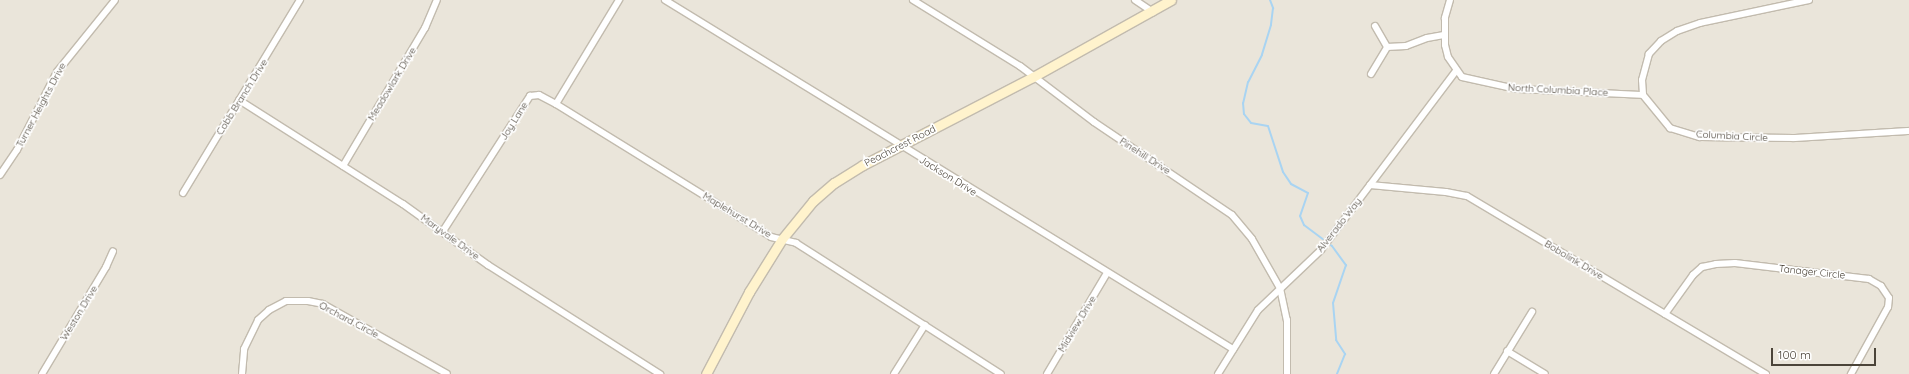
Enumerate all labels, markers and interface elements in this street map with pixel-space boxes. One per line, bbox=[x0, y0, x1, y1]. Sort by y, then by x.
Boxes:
street label: Meadowlark Drive bbox=[365, 45, 419, 123]
street label: Cobb Branch Drive bbox=[214, 57, 270, 137]
street label: Turner Heights Drive bbox=[14, 61, 68, 149]
street label: North Columbia Place bbox=[1507, 81, 1609, 99]
street label: Joy Lane bbox=[498, 100, 530, 142]
street label: Peachcrest Road bbox=[862, 123, 938, 169]
street label: Columbia Circle bbox=[1696, 128, 1768, 144]
street label: Pinehill Drive bbox=[1117, 135, 1173, 177]
street label: Jackson Drive bbox=[917, 154, 979, 198]
street label: Maplehurst Drive bbox=[700, 190, 774, 240]
street label: Alverado Way bbox=[1314, 196, 1364, 254]
street label: Maryvale Drive bbox=[418, 212, 482, 262]
street label: Bobolink Drive bbox=[1542, 238, 1606, 282]
street label: Tanager Circle bbox=[1778, 263, 1846, 281]
street label: Weston Drive bbox=[58, 283, 100, 343]
street label: Midview Drive bbox=[1055, 294, 1099, 354]
street label: Orchard Circle bbox=[317, 299, 381, 341]
scale bar bbox=[1773, 340, 1878, 366]
text: 100 m bbox=[1778, 347, 1811, 362]

